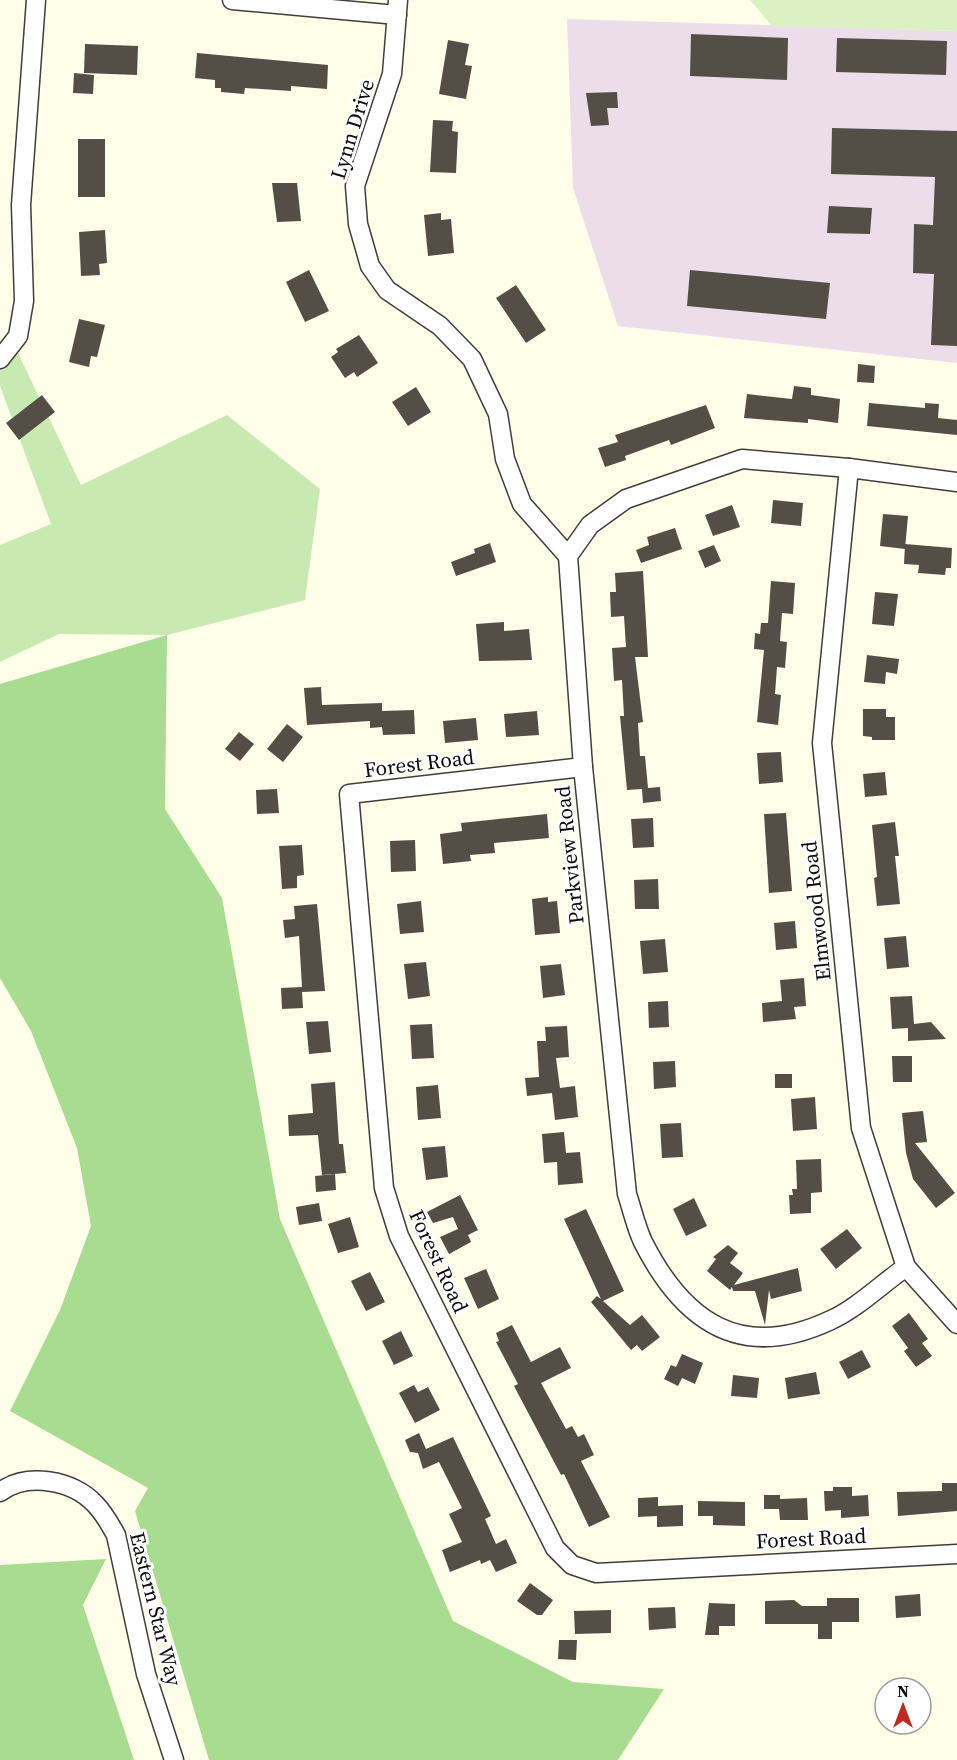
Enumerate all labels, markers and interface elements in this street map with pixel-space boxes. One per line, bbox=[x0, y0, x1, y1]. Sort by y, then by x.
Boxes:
street label: Lynn Drive bbox=[323, 75, 381, 183]
street label: Forest Road bbox=[362, 742, 476, 784]
street label: Parkview Road bbox=[547, 784, 591, 926]
street label: Elmwood Road bbox=[794, 840, 838, 982]
street label: Forest Road bbox=[402, 1205, 476, 1317]
street label: Forest Road bbox=[755, 1521, 867, 1555]
street label: Eastern Star Way bbox=[123, 1529, 189, 1689]
north arrow bbox=[873, 1676, 933, 1736]
text: N bbox=[897, 1680, 909, 1702]

